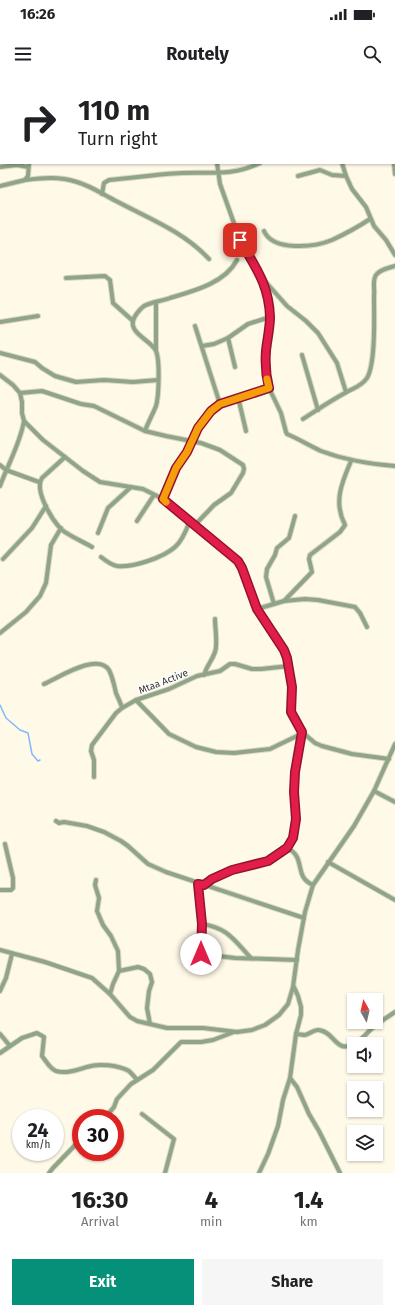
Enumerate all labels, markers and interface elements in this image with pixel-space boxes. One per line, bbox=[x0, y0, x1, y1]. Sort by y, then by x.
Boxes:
text: 16:26 bbox=[20, 5, 55, 23]
icon: menu bbox=[12, 43, 34, 65]
text: Routely bbox=[166, 43, 229, 65]
icon: search bbox=[361, 43, 383, 65]
text: 110 m bbox=[78, 94, 150, 127]
icon: right bbox=[12, 96, 64, 148]
text: Turn right bbox=[78, 128, 158, 150]
pin bbox=[223, 223, 257, 257]
icon: arrive bbox=[229, 229, 251, 251]
street label: Mtaa Active bbox=[137, 667, 190, 697]
position arrow bbox=[180, 933, 222, 975]
north arrow bbox=[347, 993, 383, 1029]
map controls bbox=[347, 993, 383, 1161]
button: sound bbox=[347, 1037, 383, 1073]
button: search bbox=[347, 1081, 383, 1117]
speed limit sign: 30 bbox=[72, 1109, 124, 1161]
text: 24 bbox=[27, 1118, 49, 1142]
button: layers bbox=[347, 1125, 383, 1161]
text: km/h bbox=[26, 1139, 50, 1151]
text: 16:30 bbox=[71, 1186, 129, 1214]
text: 4 bbox=[204, 1186, 218, 1214]
text: 1.4 bbox=[294, 1186, 324, 1214]
text: Arrival bbox=[81, 1214, 119, 1229]
text: min bbox=[200, 1214, 222, 1229]
text: km bbox=[300, 1214, 318, 1229]
button: Exit bbox=[12, 1259, 194, 1305]
button: Share bbox=[202, 1259, 383, 1305]

